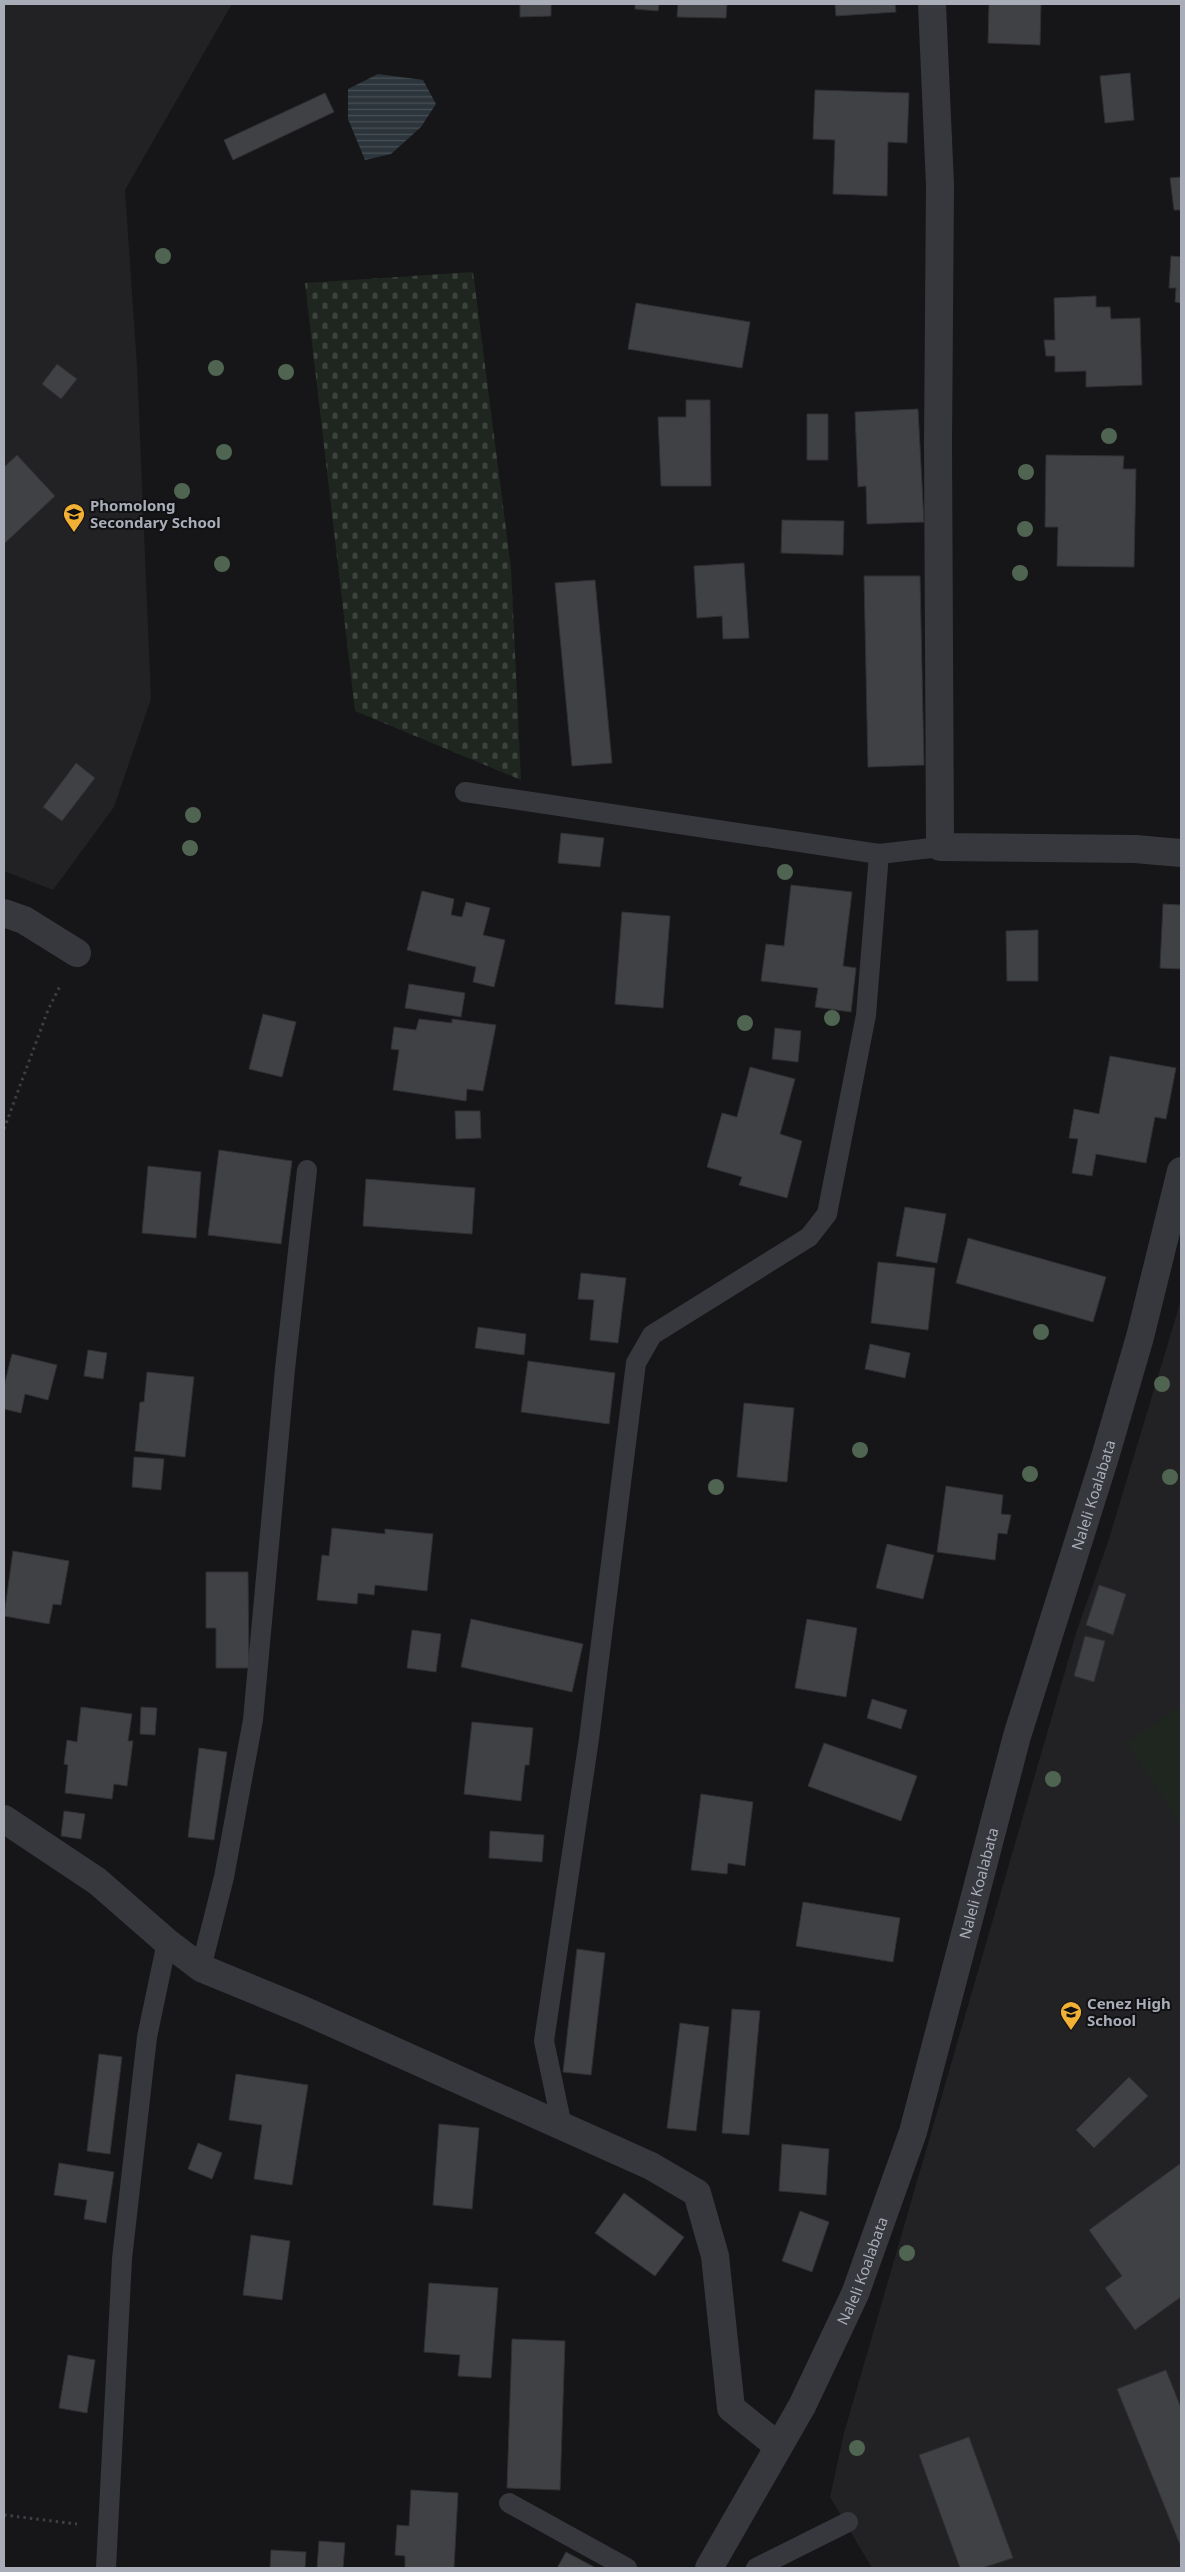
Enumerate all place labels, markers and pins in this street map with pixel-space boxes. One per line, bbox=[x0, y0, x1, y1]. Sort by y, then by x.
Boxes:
place label: Phomolong Secondary School bbox=[90, 495, 221, 532]
school or university icon: Phomolong Secondary School bbox=[62, 502, 86, 533]
place label: Cenez High School bbox=[1087, 1993, 1171, 2030]
school or university icon: Cenez High School bbox=[1059, 2000, 1083, 2031]

